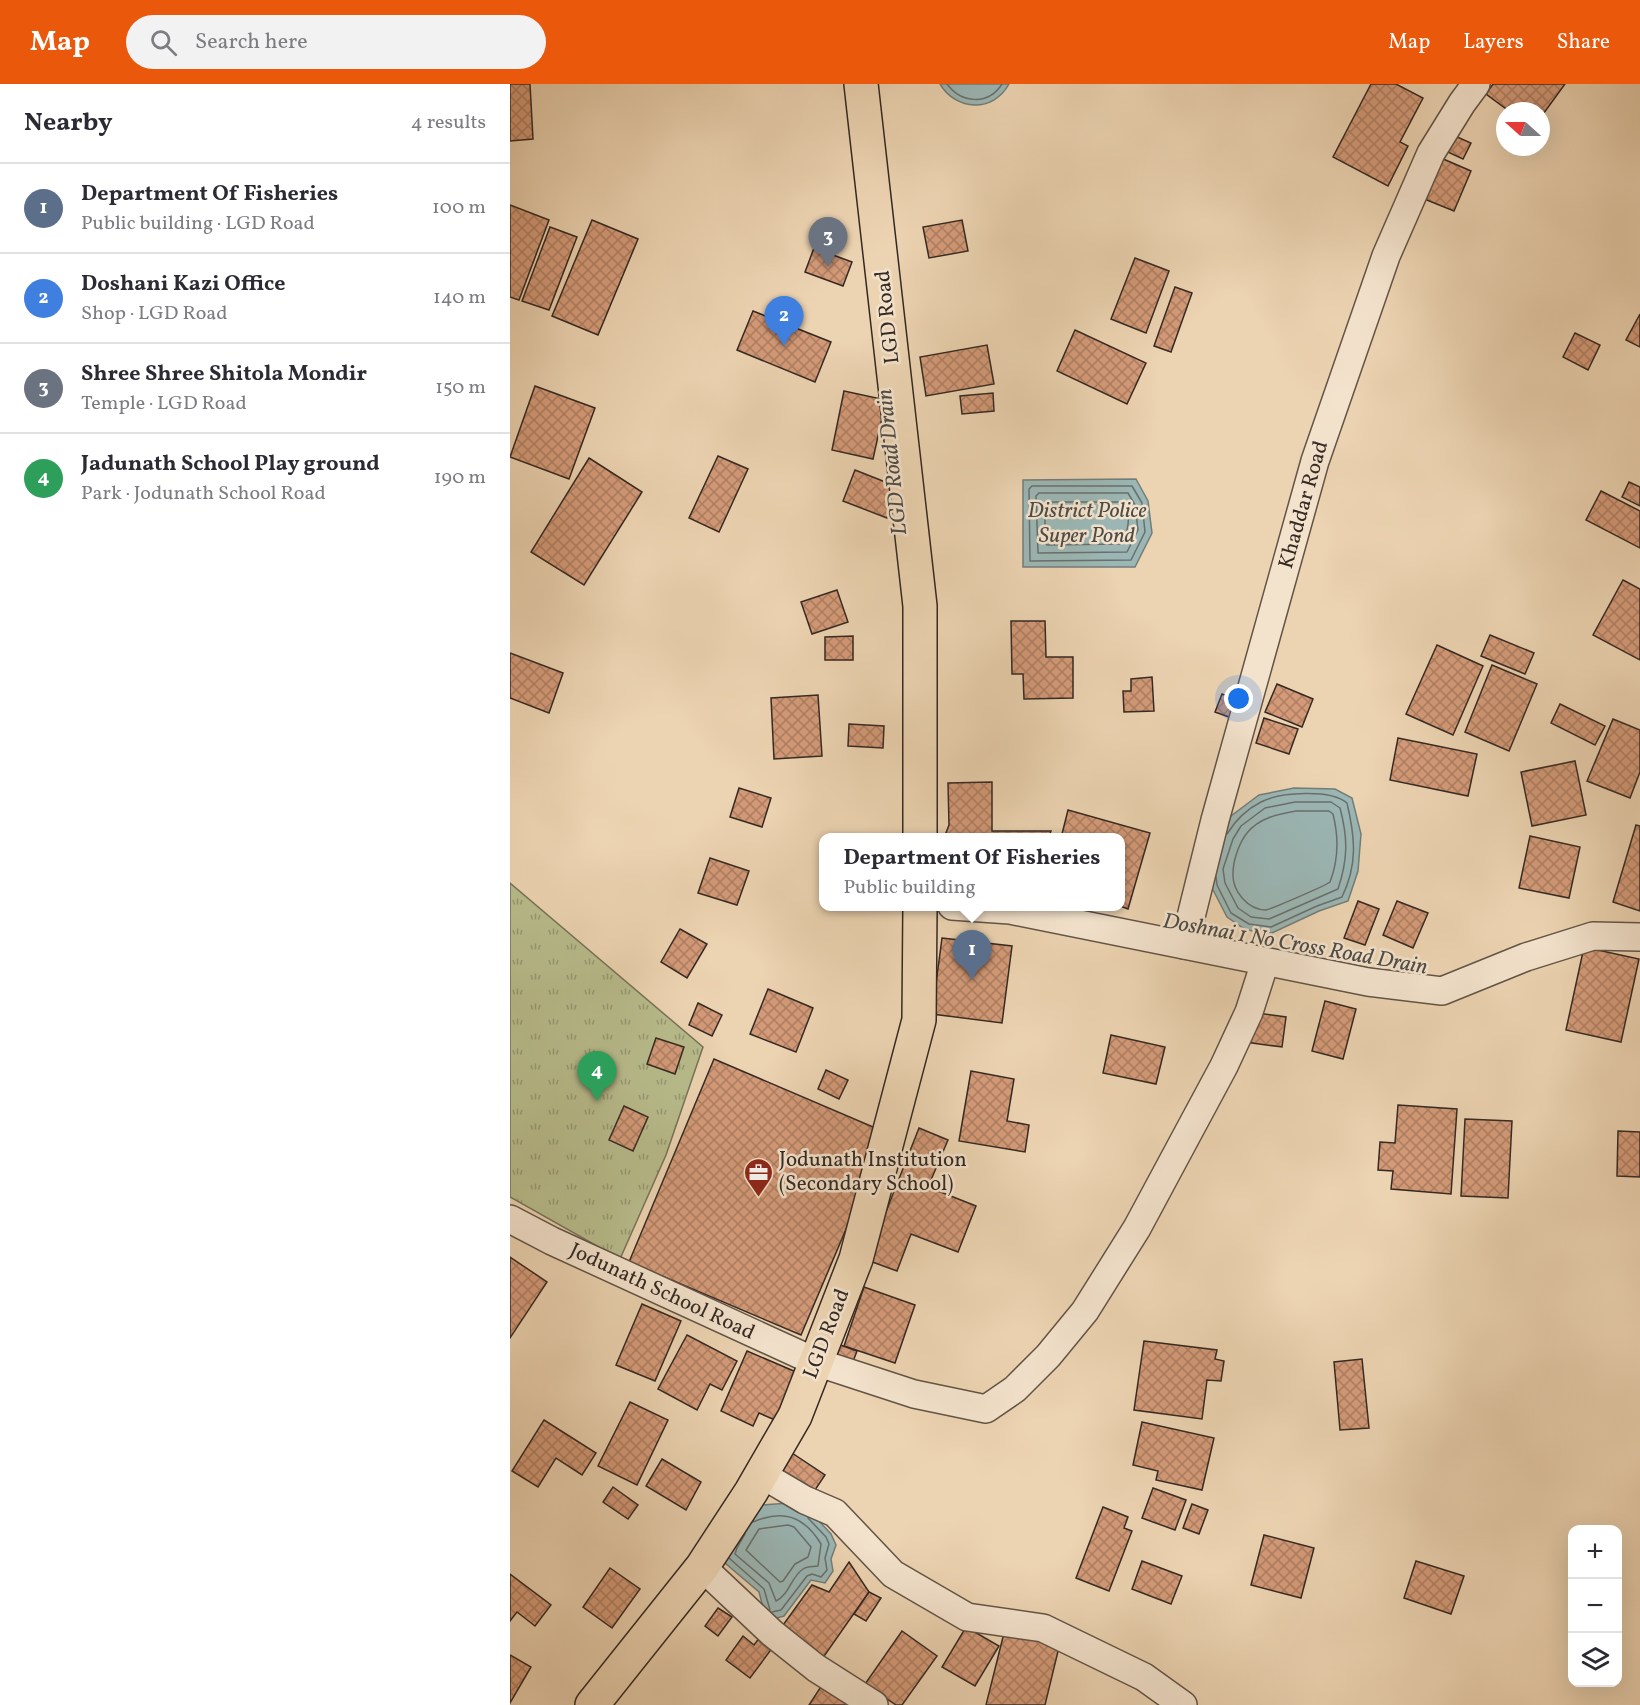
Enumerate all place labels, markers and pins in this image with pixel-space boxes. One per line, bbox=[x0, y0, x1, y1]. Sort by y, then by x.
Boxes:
pin: 3 bbox=[808, 218, 848, 267]
pin: 2 bbox=[764, 296, 804, 346]
pin: 1 bbox=[952, 930, 992, 980]
pin: 4 bbox=[578, 1052, 616, 1101]
place label: Jodunath Institution (Secondary School) bbox=[779, 1146, 967, 1199]
office icon: Jodunath Institution (Secondary School) bbox=[742, 1156, 774, 1198]

